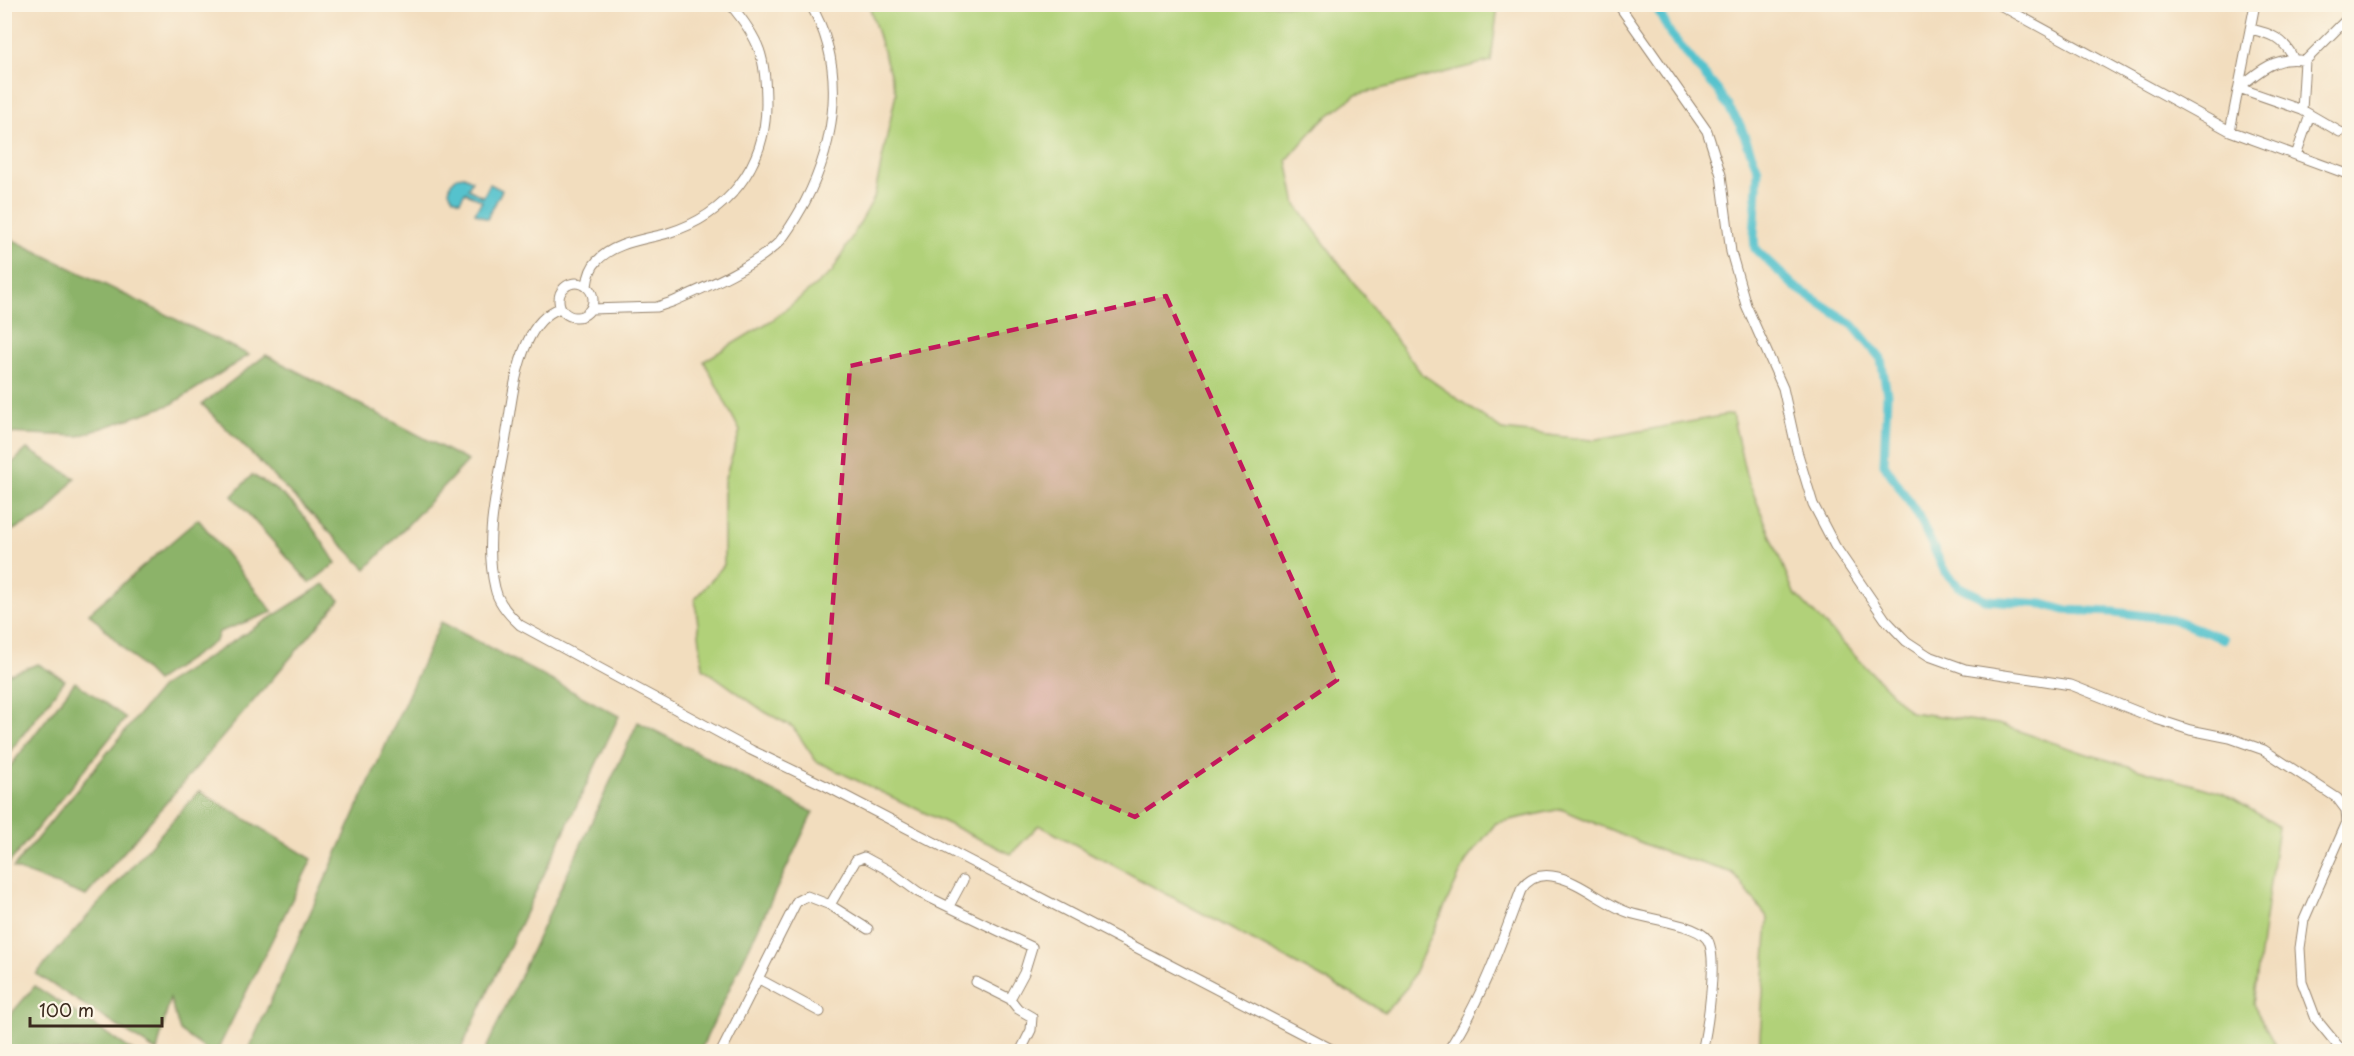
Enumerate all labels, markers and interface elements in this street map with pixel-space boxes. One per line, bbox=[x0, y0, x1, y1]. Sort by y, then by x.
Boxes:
scale bar bbox=[30, 990, 162, 1028]
text: 100 m bbox=[39, 996, 94, 1023]

